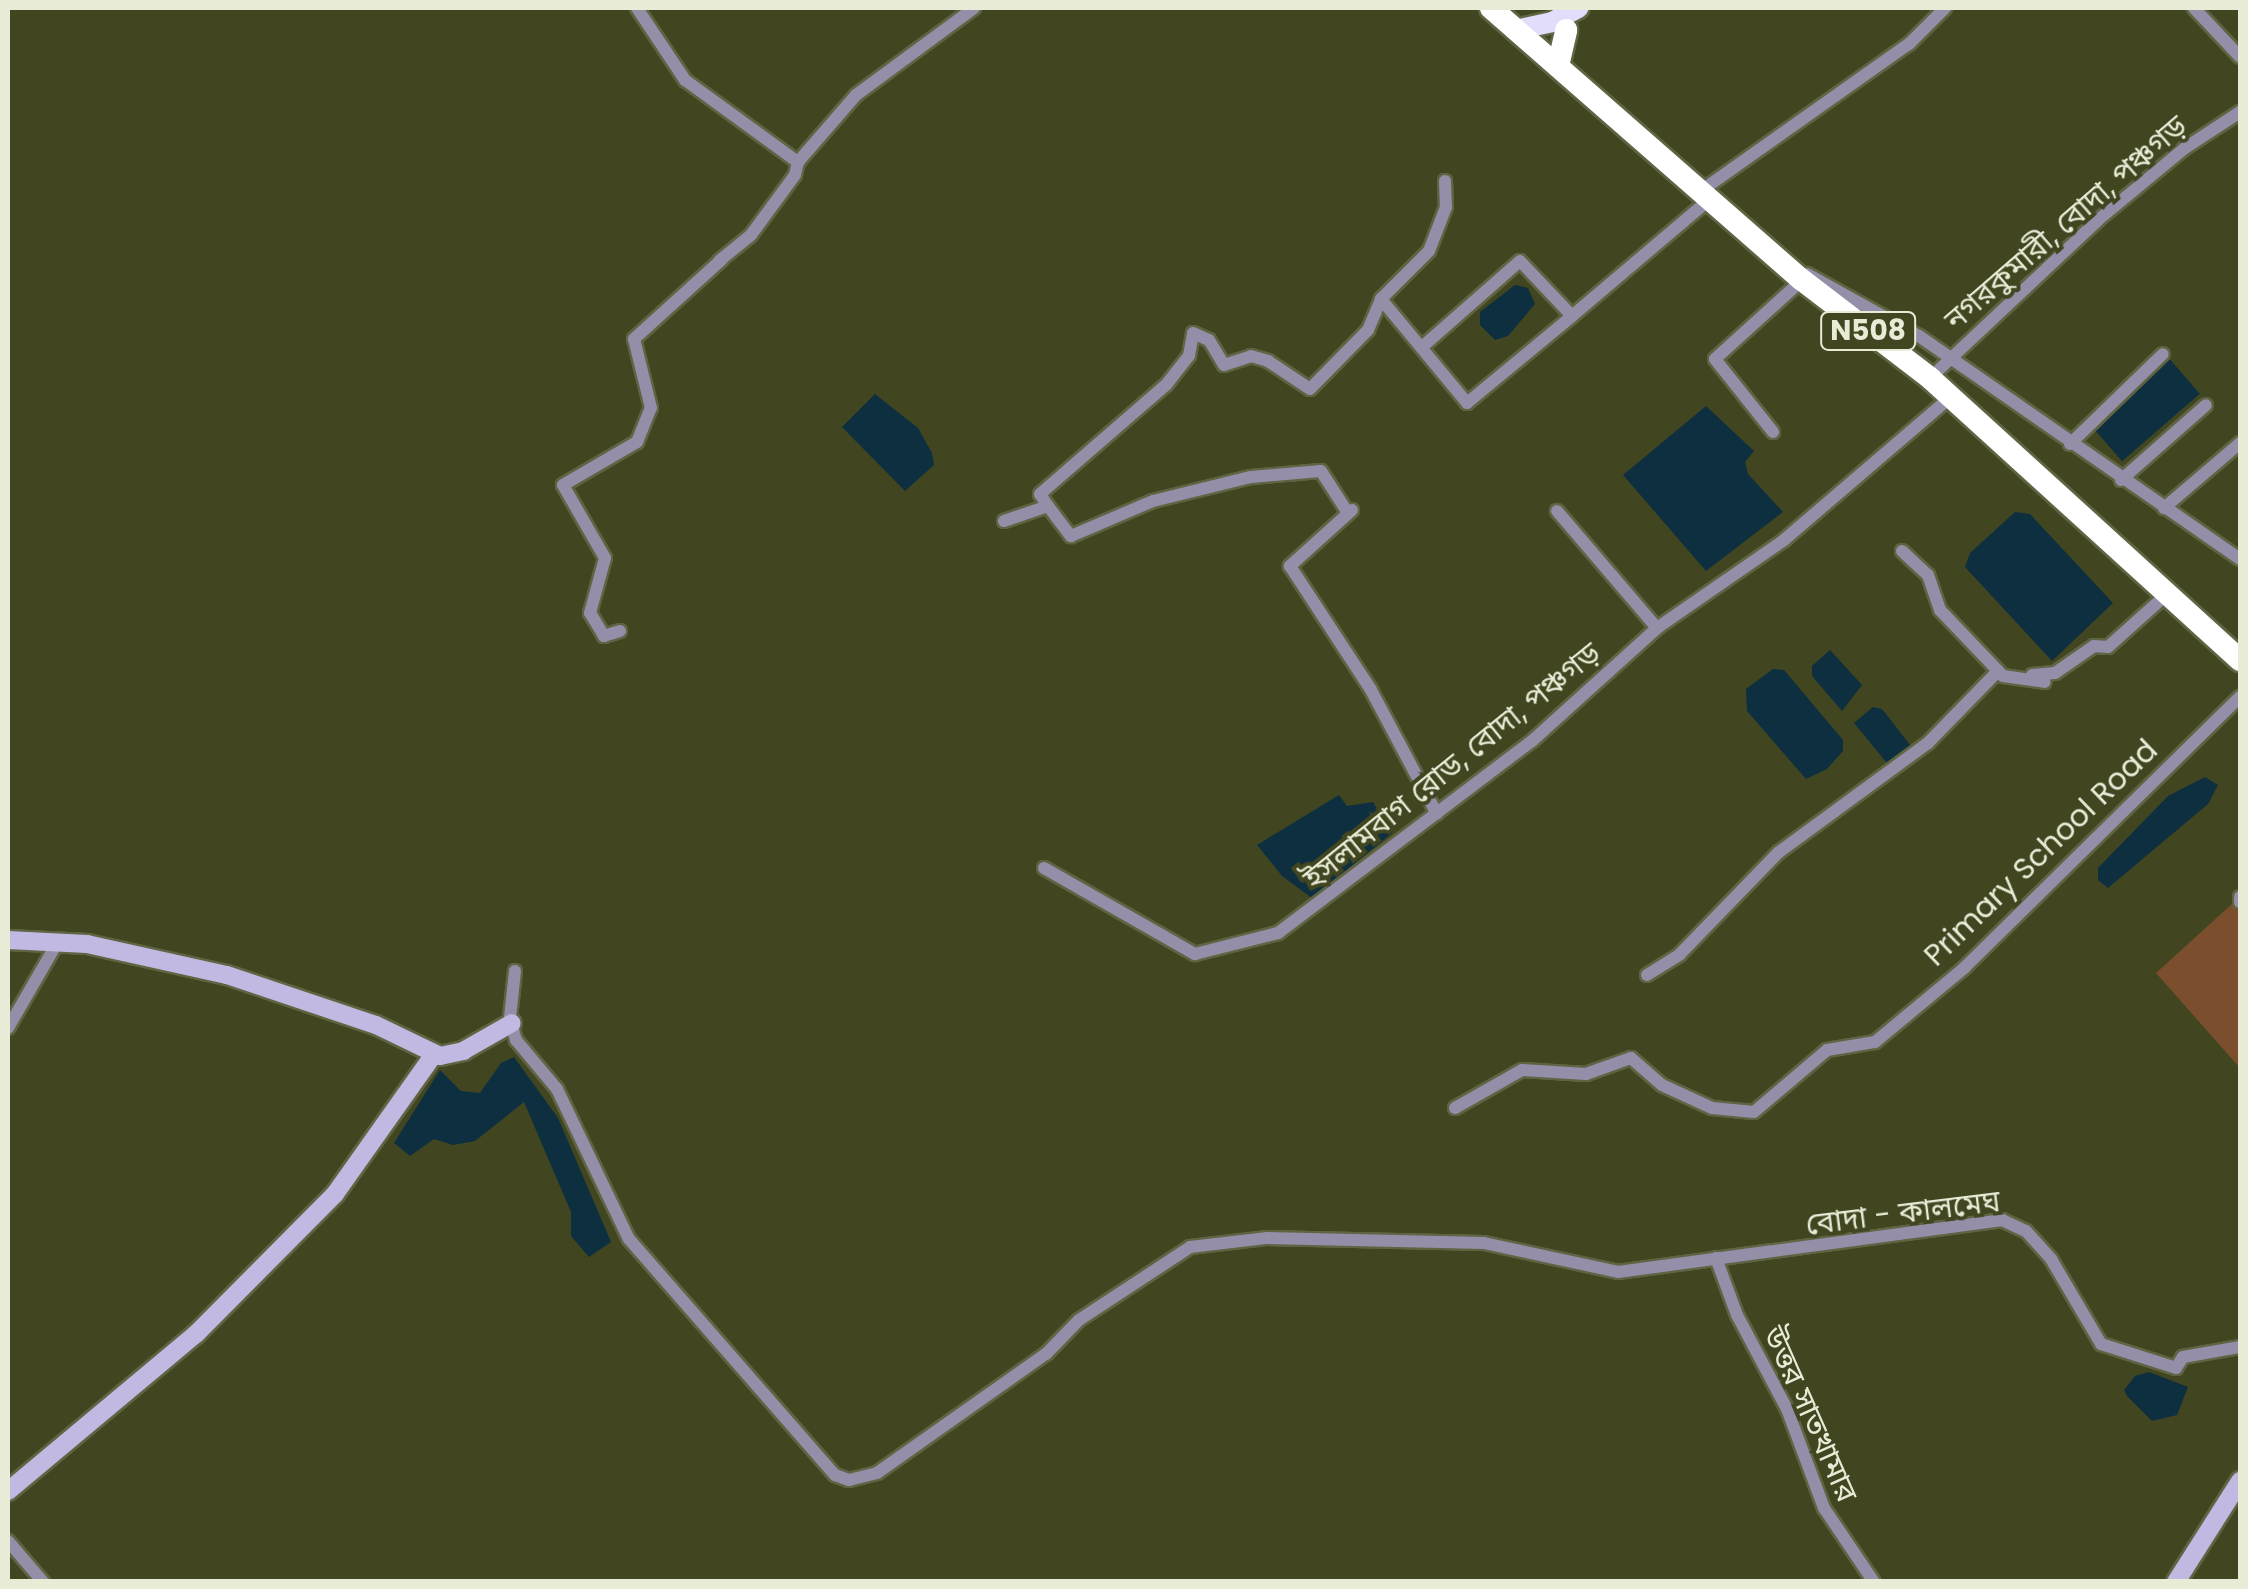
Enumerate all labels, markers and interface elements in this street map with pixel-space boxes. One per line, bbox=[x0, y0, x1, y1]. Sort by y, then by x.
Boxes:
street label: নগরকুমারী, বোদা, পঞ্চগড় bbox=[1938, 108, 2194, 338]
road number: N508 bbox=[1818, 308, 1918, 354]
street label: ইসলামবাগ রোড, বোদা, পঞ্চগড় bbox=[1296, 635, 1608, 897]
street label: Primary School Road bbox=[1917, 732, 2165, 974]
street label: বোদা - কালমেঘ bbox=[1804, 1183, 2002, 1243]
street label: উত্তর সাতখামার bbox=[1755, 1321, 1865, 1507]

